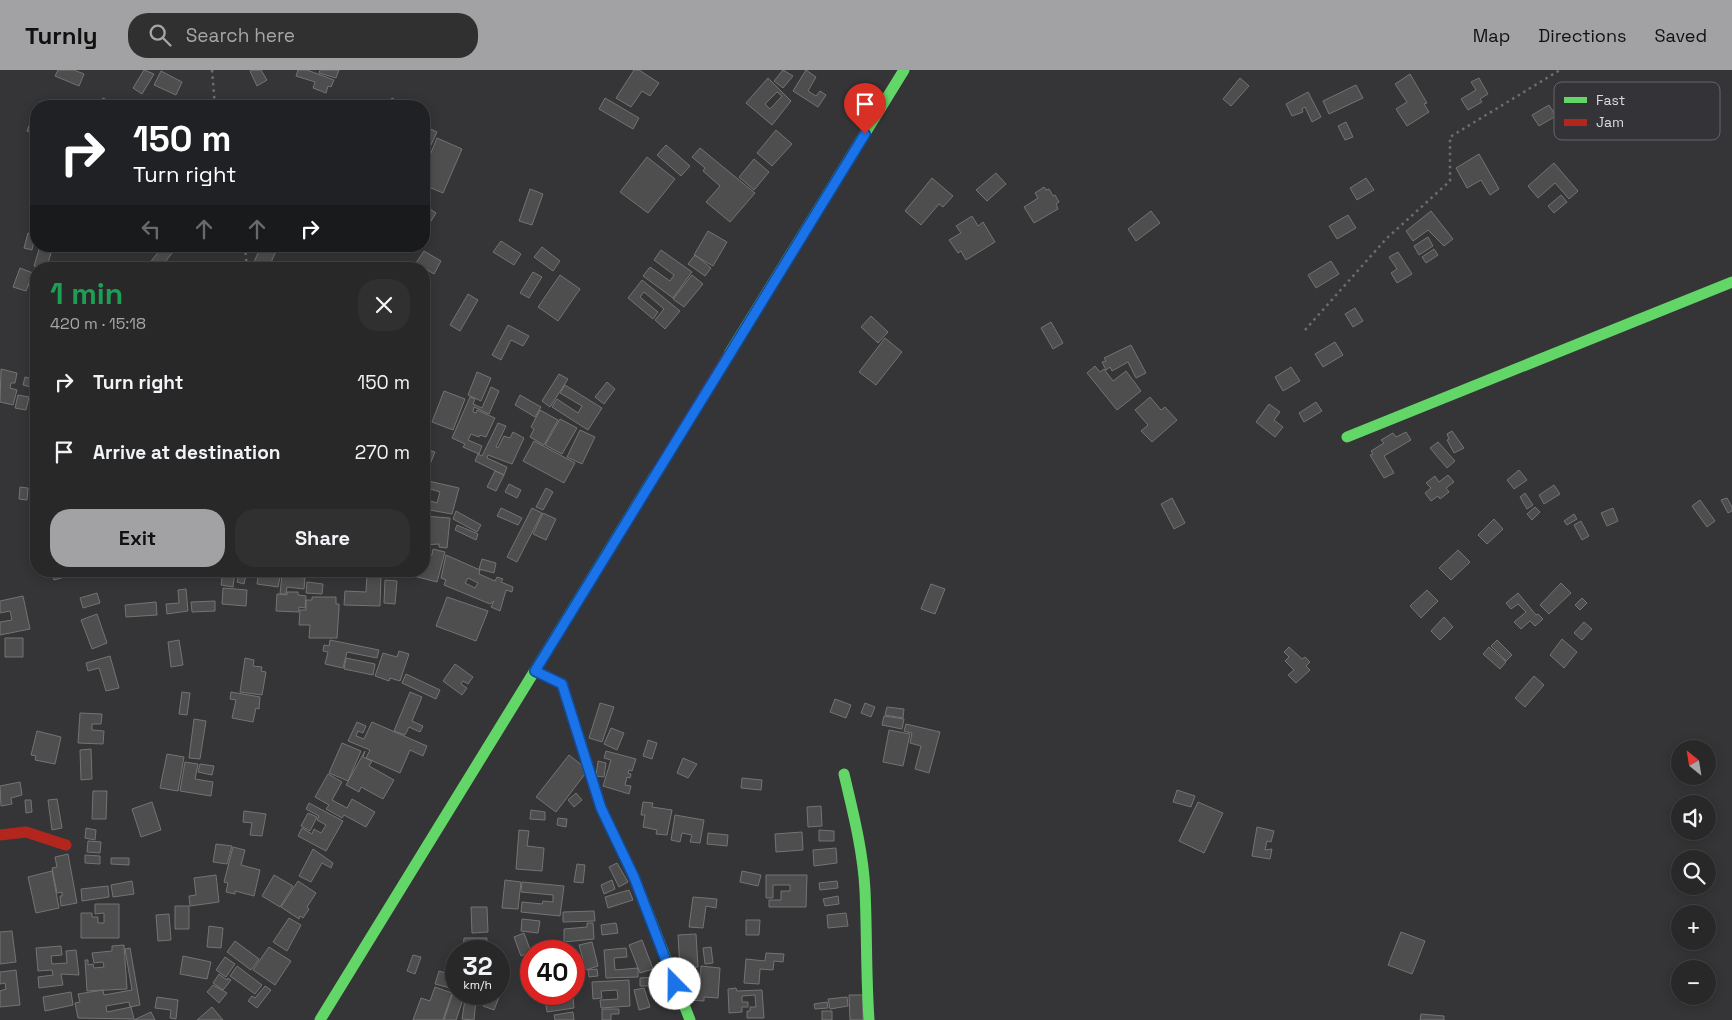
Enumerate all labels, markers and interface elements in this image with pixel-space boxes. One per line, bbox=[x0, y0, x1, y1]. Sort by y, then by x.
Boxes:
search box bbox=[128, 13, 478, 58]
text: Turnly bbox=[25, 20, 98, 51]
icon: search bbox=[146, 21, 174, 49]
text: Search here bbox=[186, 23, 295, 48]
text: Map bbox=[1473, 24, 1510, 47]
text: Directions bbox=[1538, 24, 1627, 47]
text: Saved bbox=[1655, 24, 1707, 47]
legend bbox=[1554, 82, 1720, 140]
pin bbox=[844, 83, 886, 134]
icon: arrive bbox=[851, 90, 879, 118]
text: Fast bbox=[1596, 91, 1625, 109]
text: Jam bbox=[1596, 113, 1624, 131]
text: 150 m bbox=[133, 117, 231, 161]
icon: right bbox=[50, 120, 115, 185]
text: Turn right bbox=[133, 160, 236, 188]
icon: left bbox=[137, 215, 165, 243]
icon: ahead bbox=[190, 215, 218, 243]
icon: ahead bbox=[243, 215, 271, 243]
icon: right bbox=[296, 215, 324, 243]
text: 1 min bbox=[50, 274, 123, 313]
button: close bbox=[358, 279, 410, 331]
text: 420 m · 15:18 bbox=[50, 313, 146, 334]
icon: right bbox=[50, 368, 78, 396]
text: Turn right bbox=[93, 370, 183, 395]
text: 150 m bbox=[357, 370, 410, 395]
icon: arrive bbox=[50, 438, 78, 466]
text: Arrive at destination bbox=[93, 440, 281, 465]
text: 270 m bbox=[355, 440, 410, 465]
button: Exit bbox=[50, 509, 225, 567]
button: Share bbox=[235, 509, 410, 567]
north arrow bbox=[1671, 740, 1716, 785]
map controls bbox=[1671, 740, 1716, 1005]
button: sound bbox=[1671, 795, 1716, 840]
button: search bbox=[1671, 850, 1716, 895]
button: + bbox=[1671, 905, 1716, 950]
speed limit sign: 40 bbox=[520, 940, 585, 1005]
text: 32 bbox=[462, 950, 493, 982]
position arrow bbox=[648, 957, 700, 1009]
button: − bbox=[1671, 960, 1716, 1005]
text: km/h bbox=[463, 977, 492, 993]

